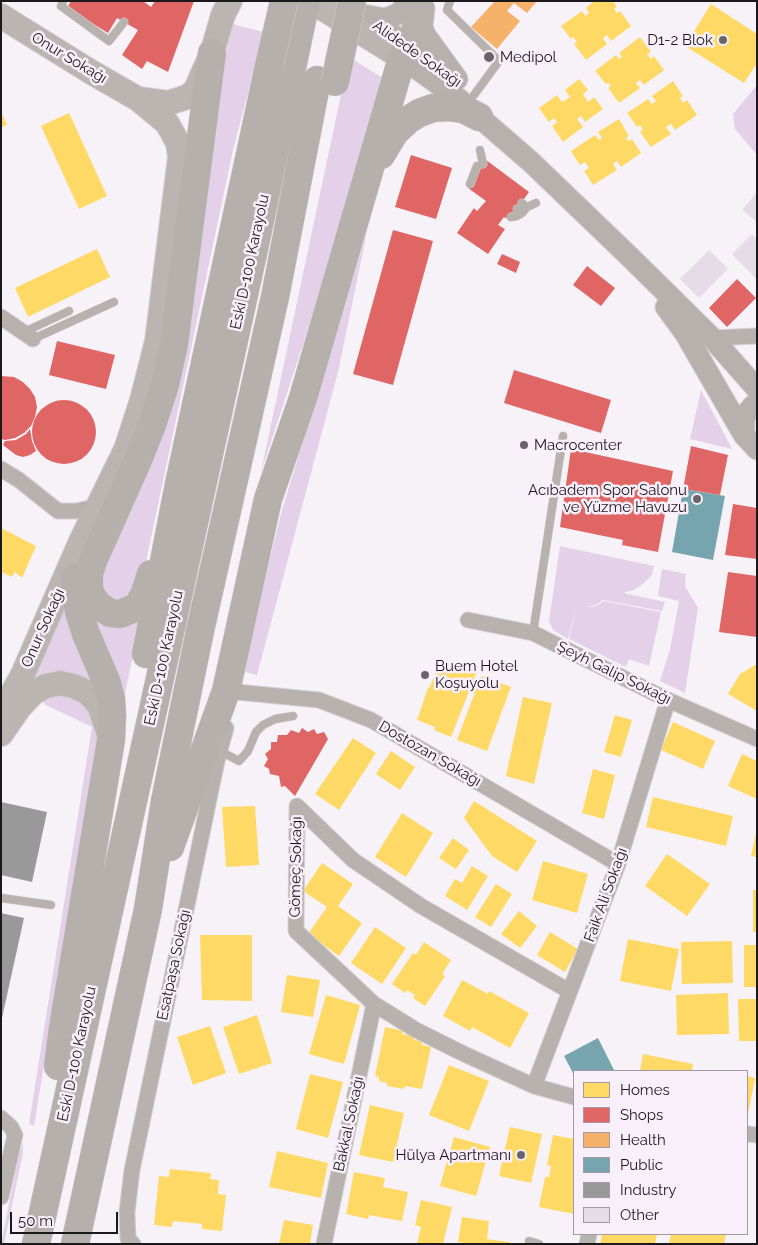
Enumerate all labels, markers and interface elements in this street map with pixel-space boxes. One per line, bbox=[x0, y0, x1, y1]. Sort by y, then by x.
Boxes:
street label: Alidede Sokağı bbox=[369, 17, 465, 91]
street label: Onur Sokağı bbox=[28, 28, 110, 88]
place label: D1-2 Blok bbox=[647, 31, 713, 49]
marker: D1-2 Blok bbox=[717, 34, 729, 46]
place label: Medipol bbox=[500, 48, 557, 66]
marker: Medipol bbox=[482, 50, 496, 64]
street label: Eski D-100 Karayolu bbox=[227, 193, 273, 331]
place label: Macrocenter bbox=[534, 436, 622, 454]
marker: Macrocenter bbox=[518, 439, 530, 451]
place label: Acıbadem Spor Salonu ve Yüzme Havuzu bbox=[528, 481, 687, 516]
marker: Acıbadem Spor Salonu ve Yüzme Havuzu bbox=[691, 493, 703, 505]
street label: Onur Sokağı bbox=[18, 586, 68, 670]
street label: Eski D-100 Karayolu bbox=[141, 589, 187, 727]
street label: Şeyh Galip Sokağı bbox=[554, 638, 674, 708]
place label: Buem Hotel Koşuyolu bbox=[435, 657, 518, 692]
marker: Buem Hotel Koşuyolu bbox=[419, 669, 431, 681]
street label: Dostozan Sokağı bbox=[376, 717, 484, 791]
street label: Gömeç Sokağı bbox=[286, 816, 306, 918]
street label: Faik Ali Sokağı bbox=[581, 845, 631, 945]
street label: Esatpaşa Sokağı bbox=[153, 908, 195, 1022]
street label: Eski D-100 Karayolu bbox=[54, 985, 100, 1123]
legend bbox=[573, 1070, 748, 1235]
street label: Bakkal Sokağı bbox=[330, 1075, 368, 1173]
text: Homes bbox=[620, 1081, 670, 1099]
text: Shops bbox=[620, 1106, 663, 1124]
text: Health bbox=[620, 1131, 666, 1149]
place label: Hülya Apartmanı bbox=[395, 1146, 511, 1164]
marker: Hülya Apartmanı bbox=[515, 1149, 527, 1161]
text: Public bbox=[620, 1156, 663, 1174]
text: Industry bbox=[620, 1181, 676, 1199]
scale bar bbox=[12, 1202, 120, 1234]
text: Other bbox=[620, 1206, 659, 1224]
text: 50 m bbox=[18, 1212, 53, 1230]

